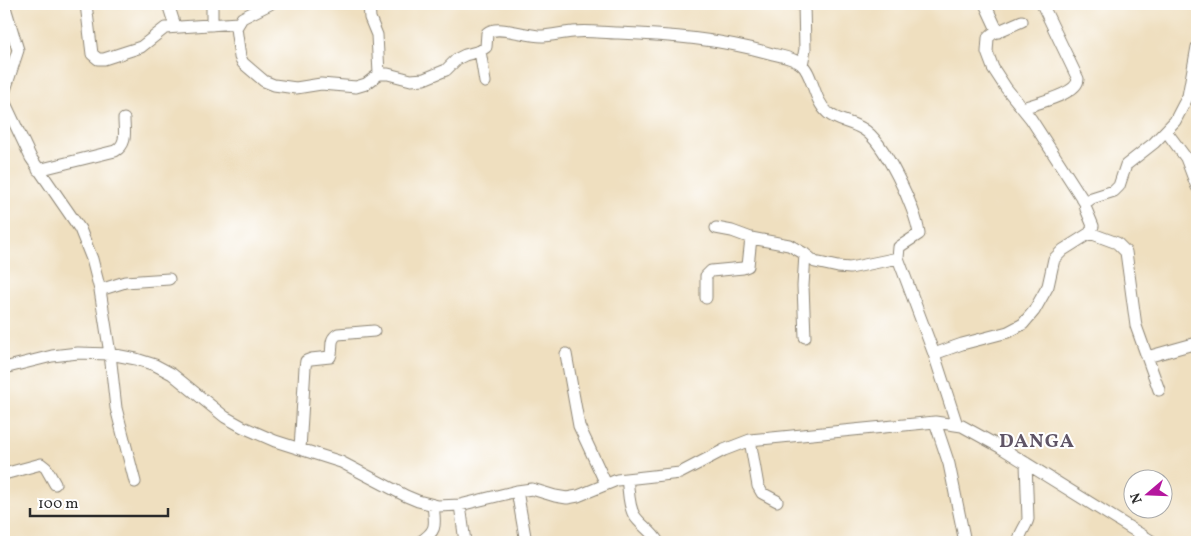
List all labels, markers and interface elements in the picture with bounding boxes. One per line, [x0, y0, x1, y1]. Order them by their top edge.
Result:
district label: DANGA [999, 428, 1075, 456]
north arrow [1124, 468, 1174, 518]
scale bar [30, 486, 168, 518]
text: N [1126, 490, 1148, 506]
text: 100 m [38, 494, 78, 515]

